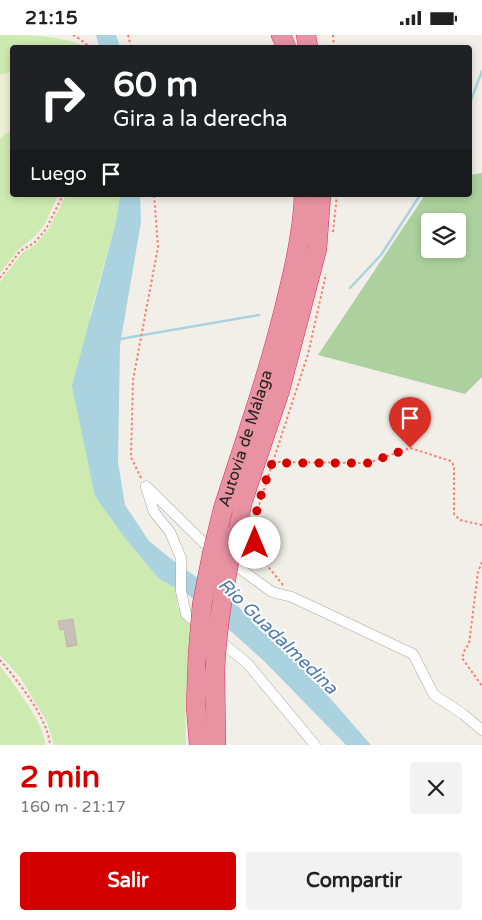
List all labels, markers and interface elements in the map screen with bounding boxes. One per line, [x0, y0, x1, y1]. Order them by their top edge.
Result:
text: 21:15 [25, 7, 78, 29]
text: 60 m [113, 64, 198, 106]
icon: right [30, 65, 95, 130]
text: Gira a la derecha [113, 106, 288, 132]
icon: arrive [97, 160, 125, 188]
text: Luego [30, 163, 87, 185]
map controls [421, 213, 466, 258]
button: layers [421, 213, 466, 258]
street label: Autovía de Málaga [214, 368, 277, 509]
pin [389, 397, 431, 448]
icon: arrive [396, 404, 424, 432]
position arrow [228, 516, 280, 568]
water label: Río Guadalmedina [214, 573, 343, 699]
text: 2 min [20, 759, 100, 796]
button: close [410, 762, 462, 814]
text: 160 m · 21:17 [20, 797, 126, 817]
button: Salir [20, 852, 236, 910]
button: Compartir [246, 852, 462, 910]

